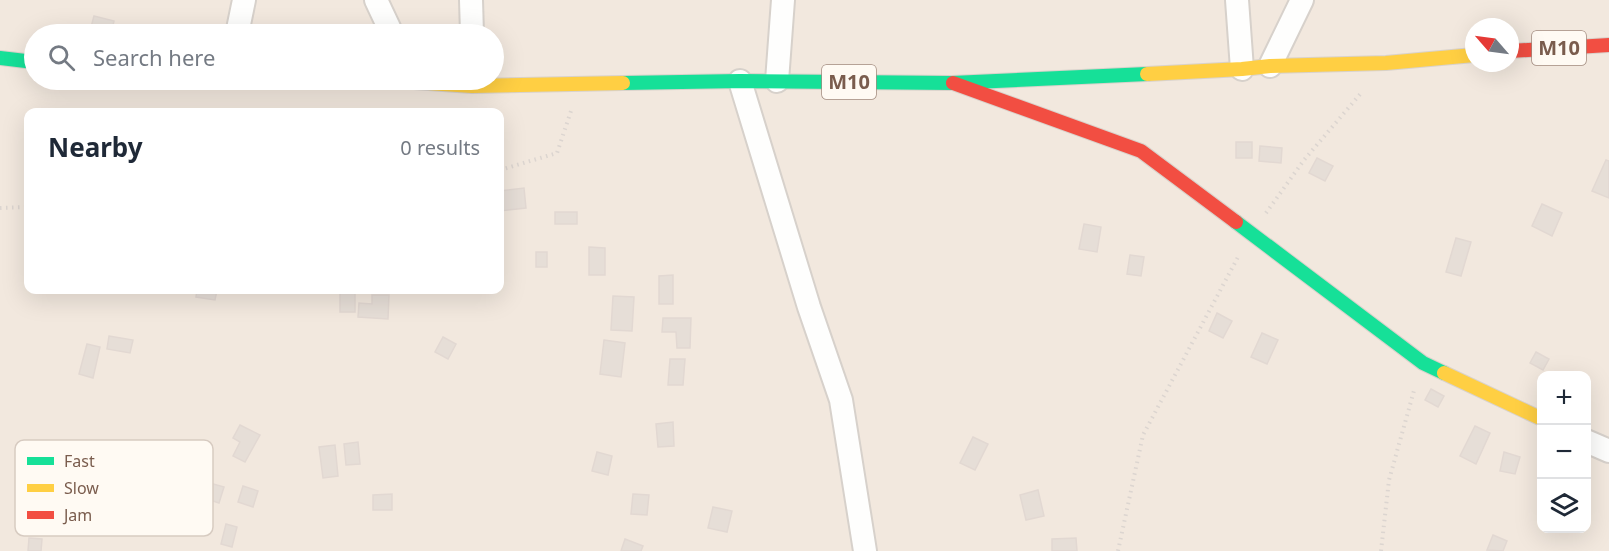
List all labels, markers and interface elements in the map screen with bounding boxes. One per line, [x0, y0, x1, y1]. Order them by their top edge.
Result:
north arrow [1465, 18, 1519, 72]
search box [24, 24, 504, 90]
road number: M10 [1532, 31, 1586, 65]
icon: search [45, 41, 78, 74]
text: Search here [93, 42, 215, 72]
road number: M10 [822, 65, 876, 99]
text: Nearby [48, 129, 143, 165]
text: 0 results [400, 134, 480, 161]
map controls [1537, 371, 1591, 533]
button: + [1537, 371, 1591, 425]
button: − [1537, 425, 1591, 479]
legend [15, 440, 213, 536]
text: Fast [64, 450, 95, 472]
text: Slow [64, 477, 99, 499]
button: layers [1537, 479, 1591, 533]
text: Jam [62, 504, 92, 526]

